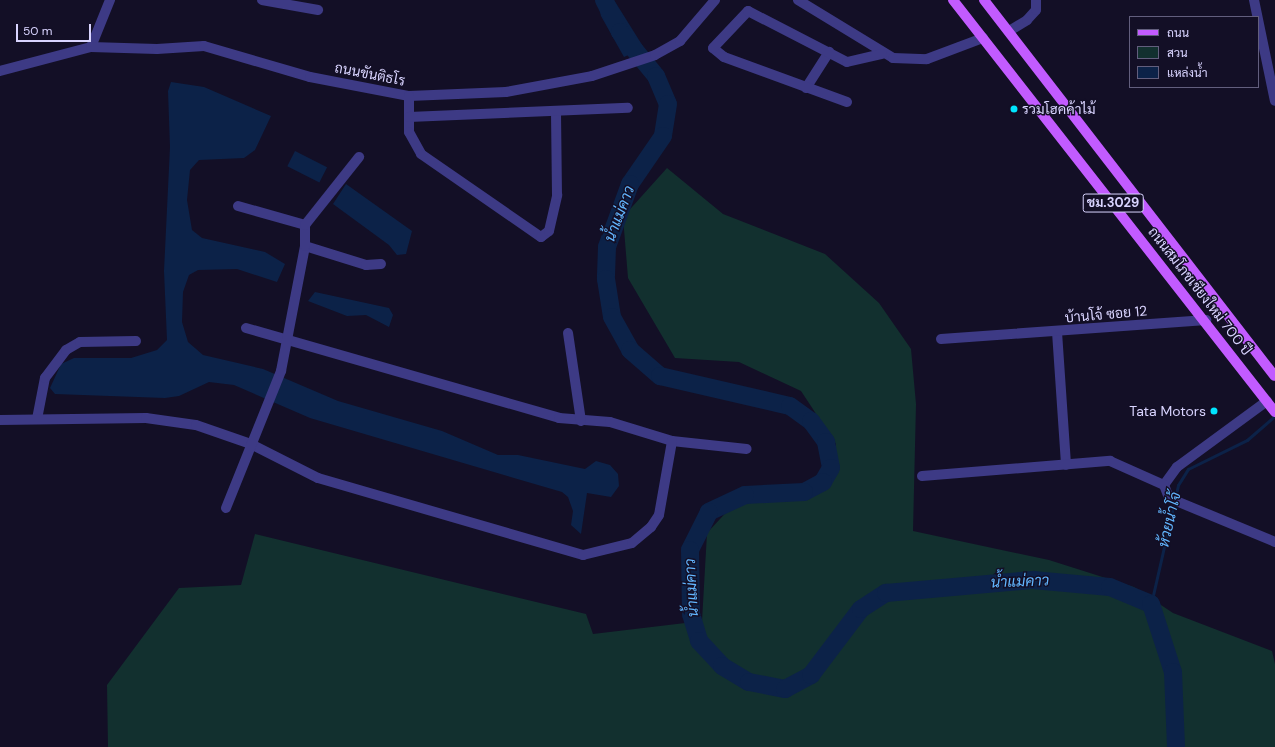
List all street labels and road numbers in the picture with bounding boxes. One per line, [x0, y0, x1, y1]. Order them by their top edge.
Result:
street label: ถนนขันติธโร [333, 59, 407, 89]
road number: ชม.3029 [1082, 192, 1144, 214]
street label: ถนนสมโภชเชียงใหม่ 700 ปี [1145, 224, 1255, 358]
street label: บ้านโจ้ ซอย 12 [1064, 302, 1148, 326]

